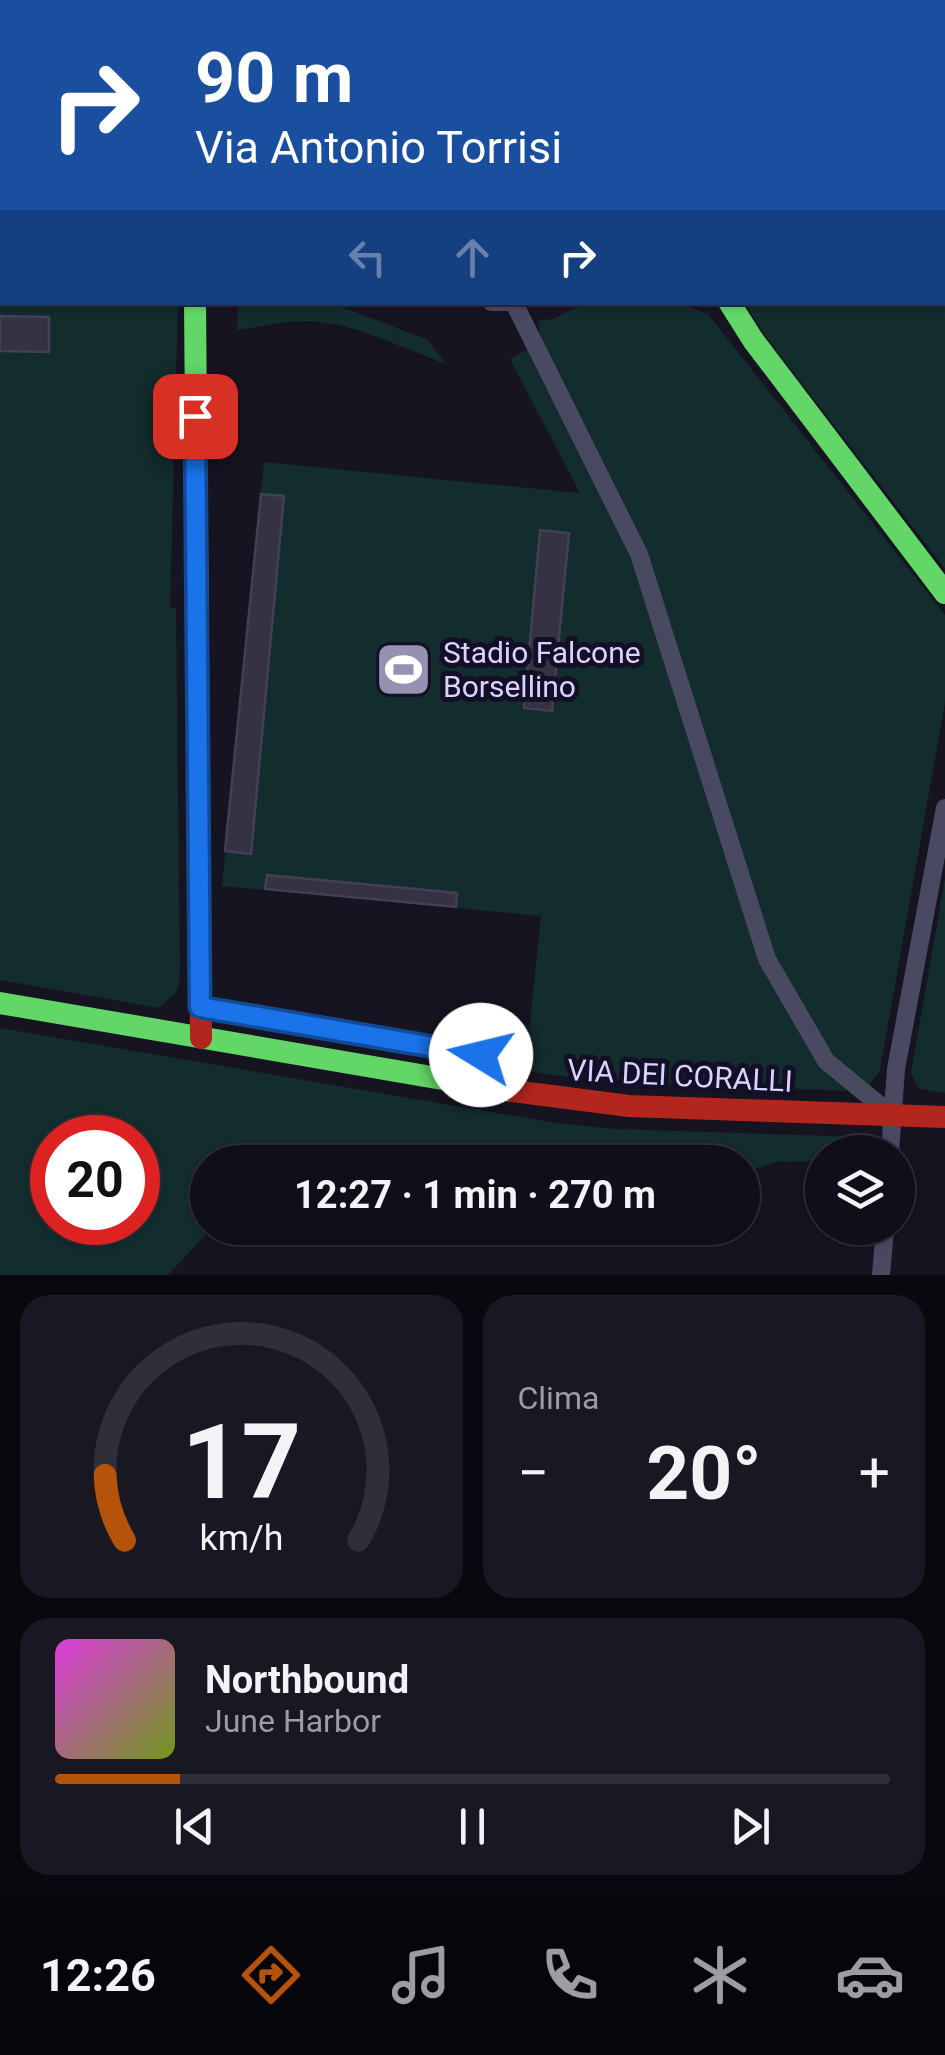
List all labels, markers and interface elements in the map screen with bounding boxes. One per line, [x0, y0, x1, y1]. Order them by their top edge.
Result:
text: 90 m [195, 37, 353, 119]
icon: right [30, 40, 160, 170]
text: Via Antonio Torrisi [195, 121, 562, 174]
icon: left [340, 230, 395, 285]
icon: ahead [445, 230, 500, 285]
icon: right [550, 230, 605, 285]
pin [153, 374, 238, 459]
icon: arrive [168, 389, 223, 444]
place label: Stadio Falcone Borsellino [443, 635, 641, 704]
sports icon: Stadio Falcone Borsellino [374, 640, 434, 700]
position arrow [429, 1003, 533, 1107]
street label: VIA DEI CORALLI [566, 1052, 794, 1099]
speed limit sign: 20 [30, 1115, 160, 1245]
map controls [805, 1135, 915, 1245]
button: layers [805, 1135, 915, 1245]
text: 12:27 · 1 min · 270 m [294, 1173, 656, 1217]
text: Clima [518, 1379, 599, 1417]
text: 17 [182, 1402, 301, 1523]
text: 20° [646, 1429, 762, 1517]
text: − [518, 1441, 549, 1505]
text: + [859, 1441, 890, 1505]
text: km/h [199, 1517, 283, 1559]
text: Northbound [205, 1658, 409, 1702]
text: June Harbor [205, 1702, 381, 1740]
icon: previous [167, 1799, 222, 1854]
icon: pause [445, 1799, 500, 1854]
icon: next [723, 1799, 778, 1854]
icon: directions [236, 1940, 306, 2010]
icon: music [386, 1940, 456, 2010]
icon: phone [535, 1940, 605, 2010]
icon: climate [685, 1940, 755, 2010]
icon: car [835, 1940, 905, 2010]
text: 12:26 [40, 1949, 156, 2002]

